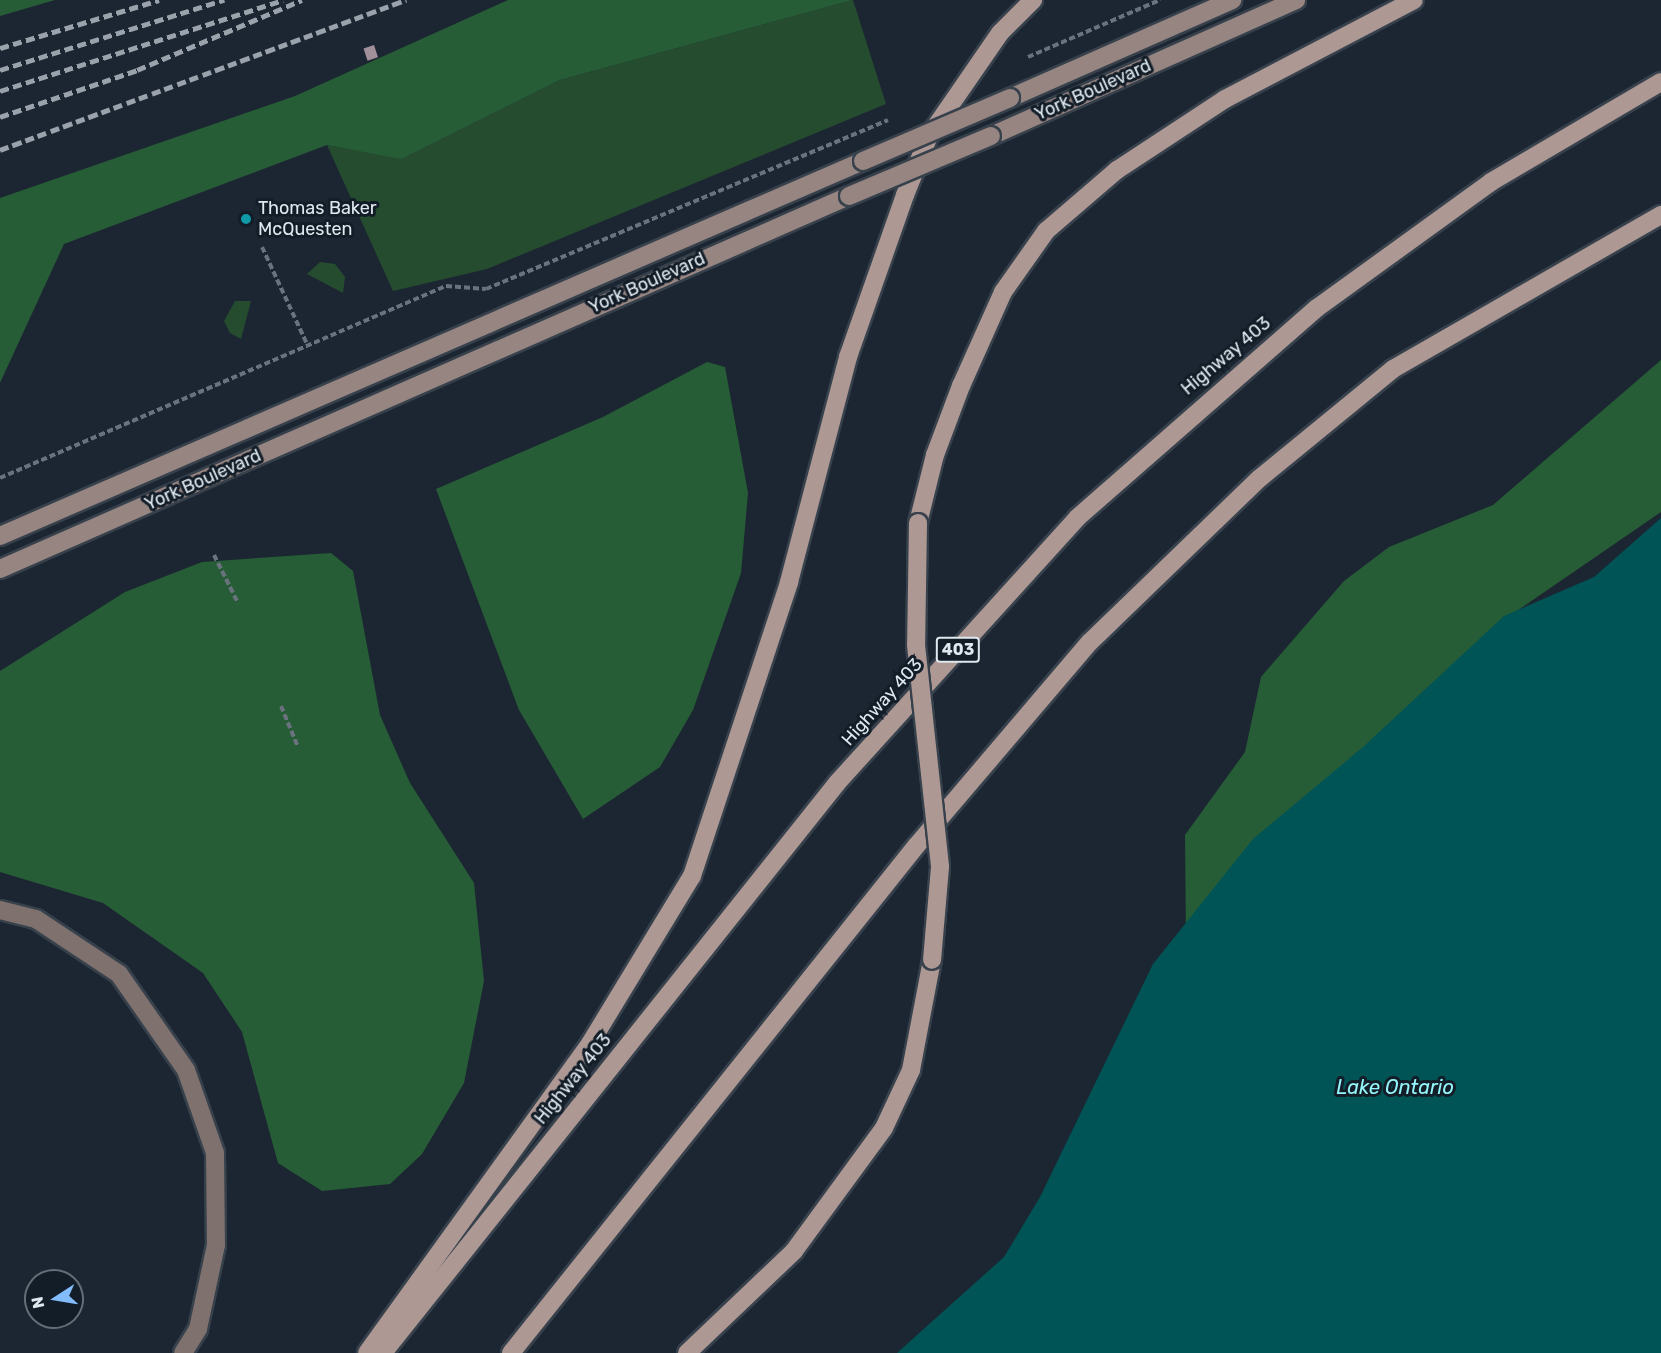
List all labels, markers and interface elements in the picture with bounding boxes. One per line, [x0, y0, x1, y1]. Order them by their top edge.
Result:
street label: York Boulevard [1031, 55, 1155, 125]
place label: Thomas Baker McQuesten [258, 198, 377, 240]
marker: Thomas Baker McQuesten [239, 212, 253, 226]
street label: York Boulevard [585, 248, 709, 318]
street label: Highway 403 [1177, 312, 1275, 400]
street label: York Boulevard [141, 445, 265, 515]
road number: 403 [936, 637, 980, 663]
street label: Highway 403 [837, 654, 927, 750]
street label: Highway 403 [530, 1029, 616, 1129]
water label: Lake Ontario [1336, 1075, 1454, 1099]
north arrow [24, 1269, 84, 1329]
text: N [27, 1295, 48, 1310]

